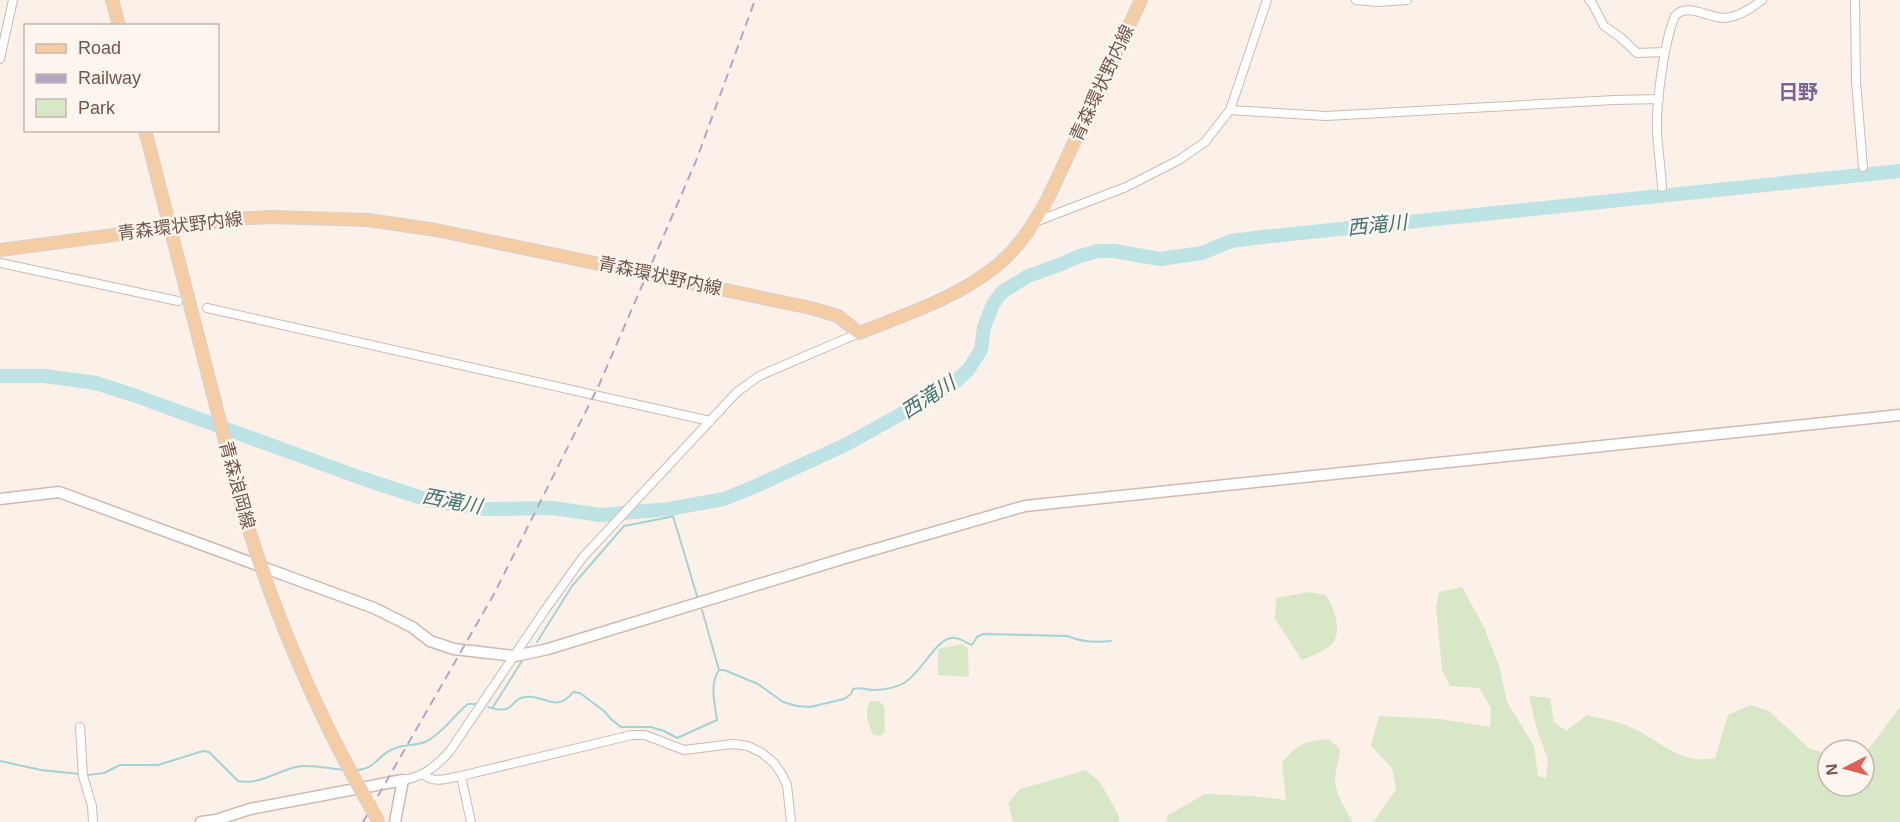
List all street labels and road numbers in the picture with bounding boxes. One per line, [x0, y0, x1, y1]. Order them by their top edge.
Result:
street label: 青森環状野内線 [1066, 22, 1138, 144]
street label: 青森環状野内線 [116, 208, 244, 244]
street label: 青森環状野内線 [596, 253, 724, 299]
street label: 青森浪岡線 [216, 439, 258, 531]

